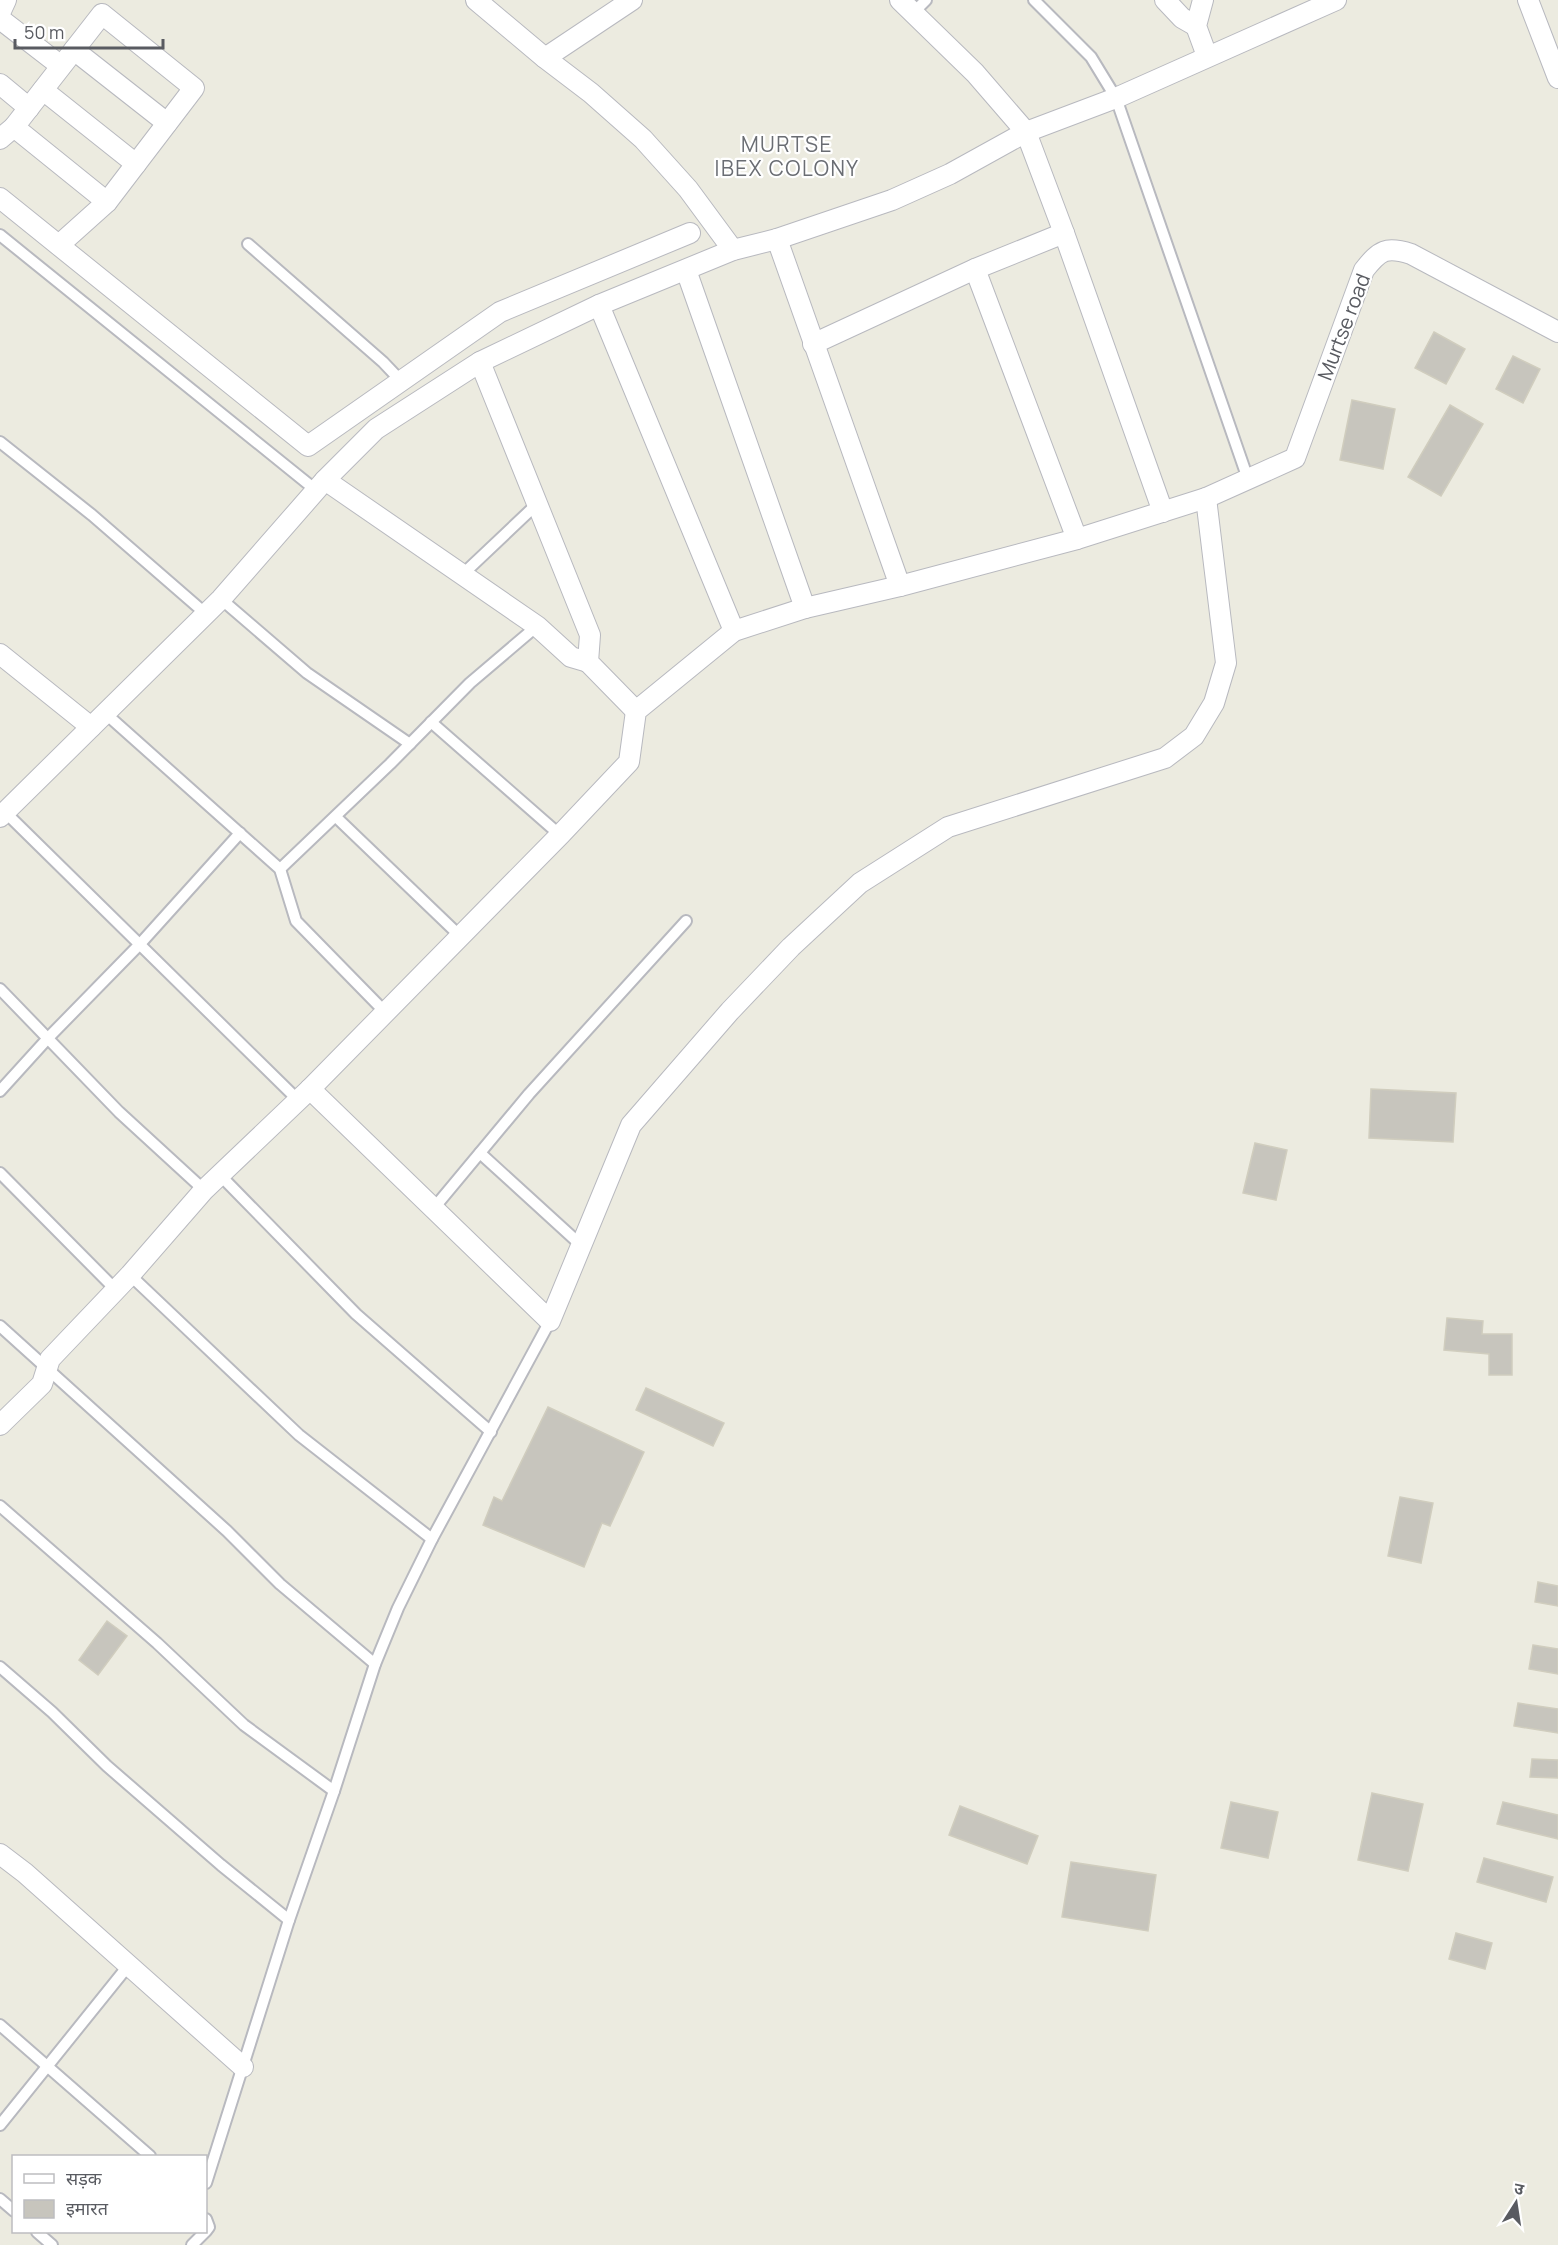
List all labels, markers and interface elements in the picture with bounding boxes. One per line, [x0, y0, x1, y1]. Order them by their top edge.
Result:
scale bar [15, 12, 164, 50]
text: 50 m [24, 20, 64, 44]
district label: MURTSE IBEX COLONY [715, 130, 859, 182]
street label: Murtse road [1311, 270, 1376, 384]
legend [12, 2155, 207, 2233]
text: सड़क [66, 2166, 103, 2190]
north arrow [1486, 2173, 1546, 2233]
text: उ [1512, 2177, 1527, 2200]
text: इमारत [66, 2196, 109, 2220]

